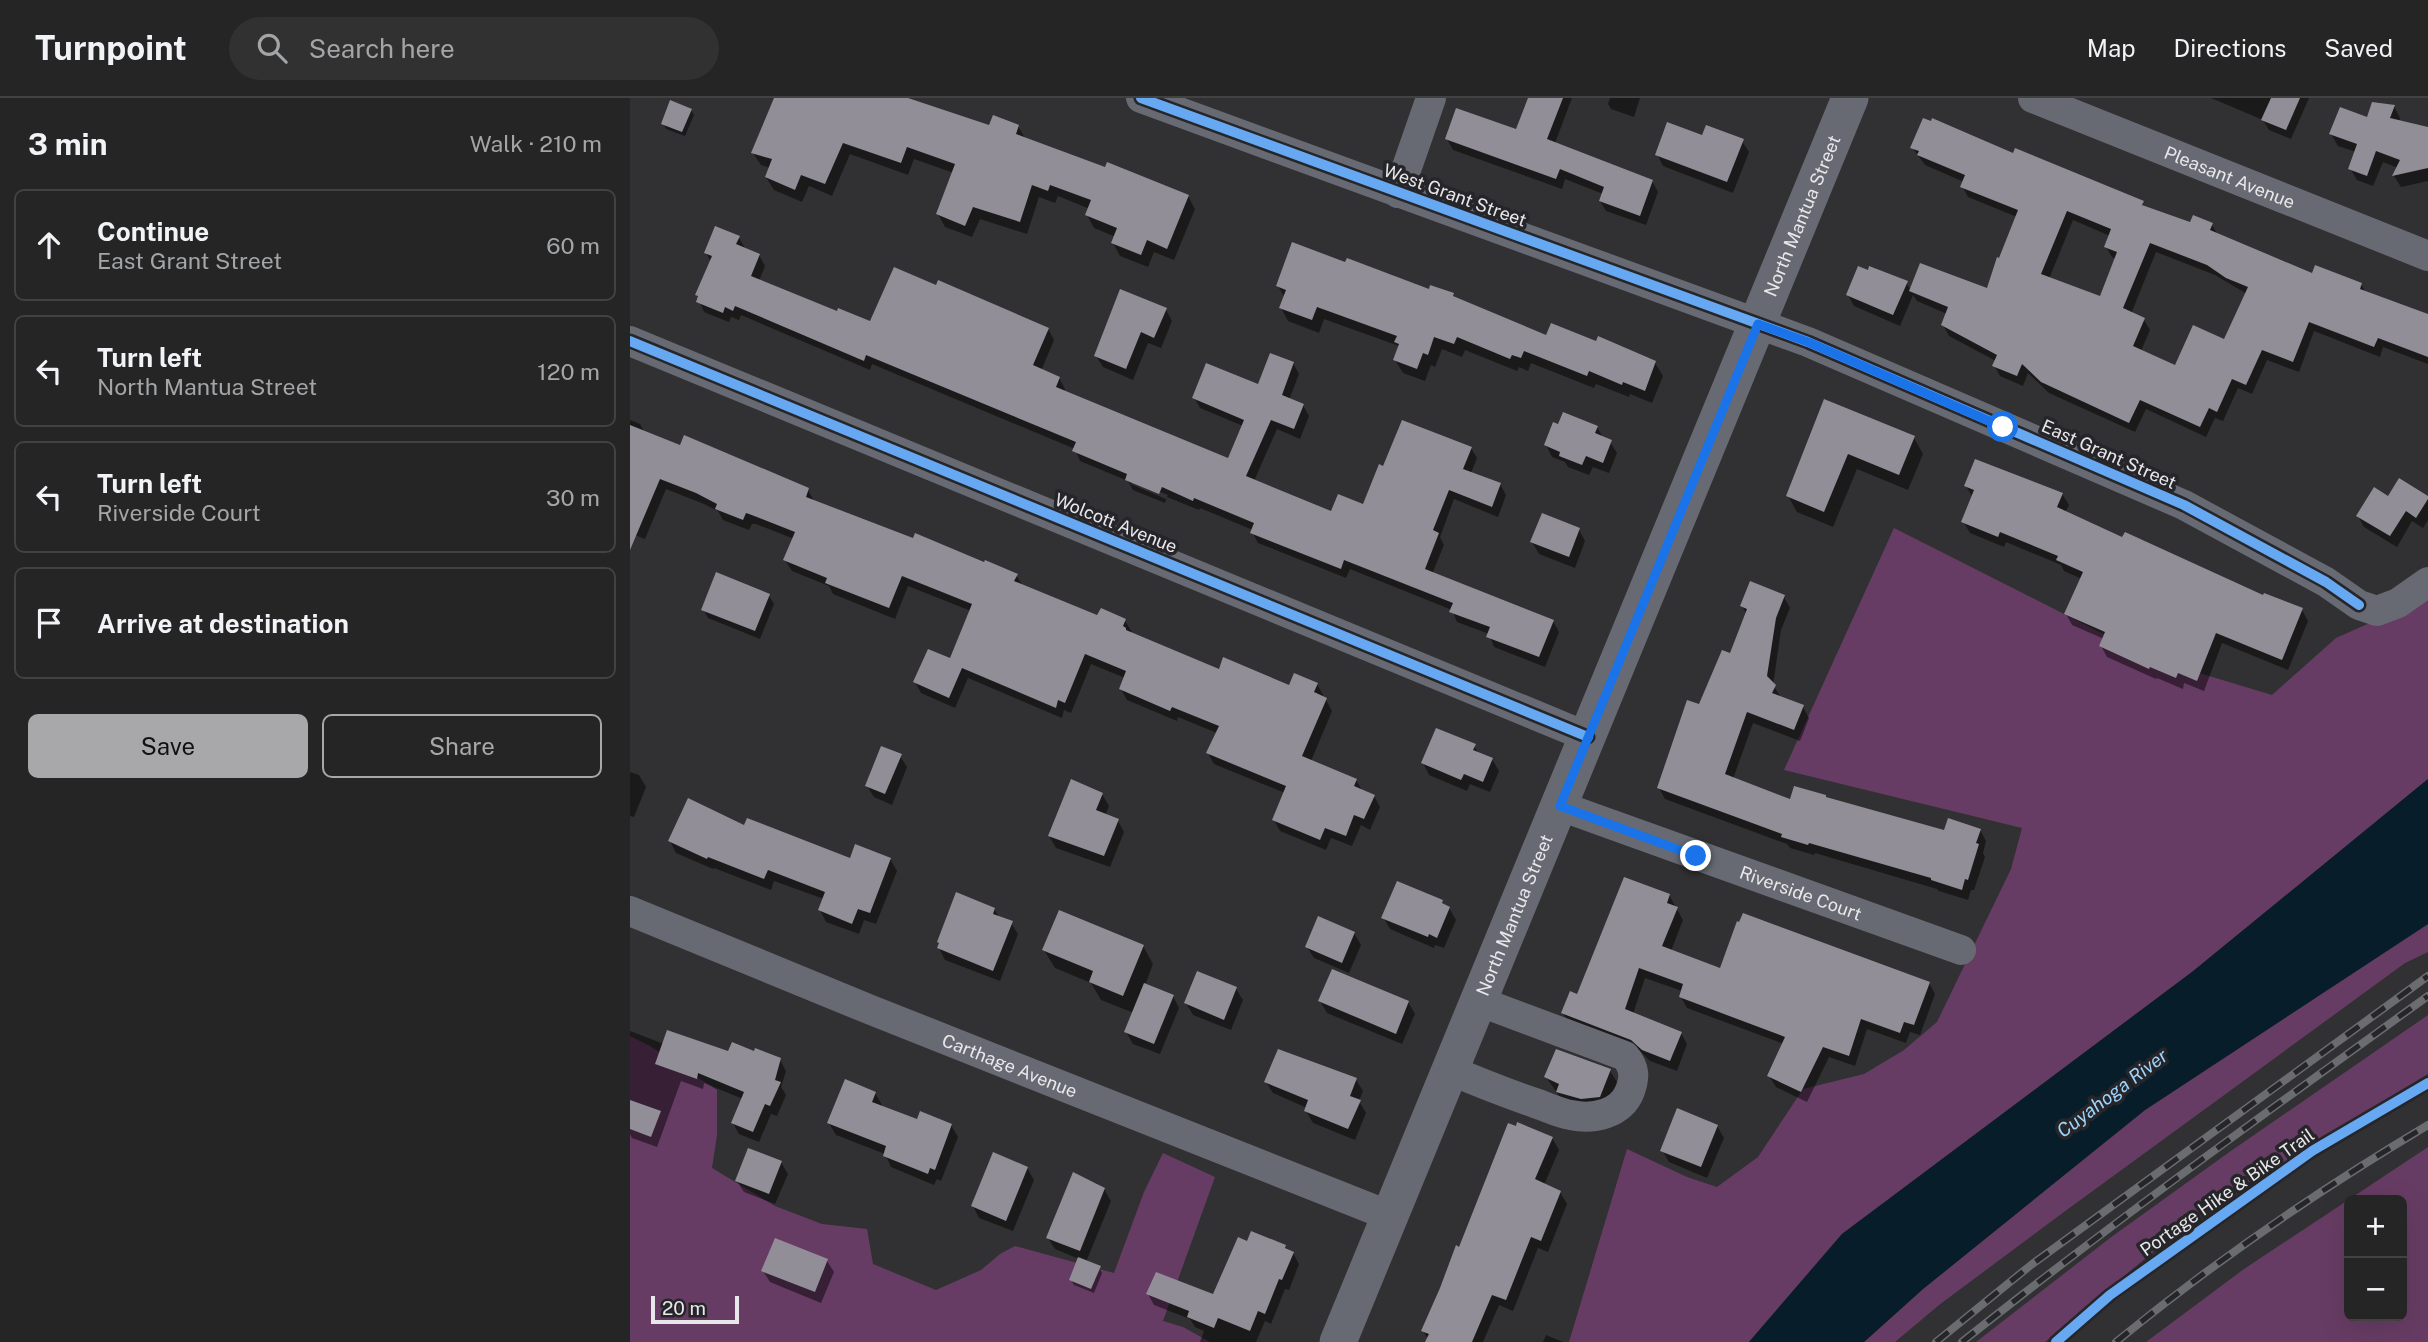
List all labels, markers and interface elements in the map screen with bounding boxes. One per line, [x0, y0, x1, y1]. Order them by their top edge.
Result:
search box [229, 17, 719, 80]
text: Turnpoint [35, 29, 187, 67]
icon: search [253, 29, 291, 67]
text: Search here [309, 33, 455, 64]
text: Map [2087, 34, 2136, 62]
text: Directions [2174, 34, 2286, 62]
text: Saved [2324, 34, 2393, 62]
text: 3 min [28, 126, 107, 162]
text: Walk · 210 m [470, 130, 602, 157]
street label: North Mantua Street [1759, 132, 1844, 299]
street label: Pleasant Avenue [2161, 141, 2298, 212]
street label: West Grant Street [1381, 159, 1529, 231]
text: Continue [97, 216, 209, 247]
icon: ahead [30, 226, 68, 264]
text: 60 m [546, 232, 600, 259]
text: East Grant Street [97, 247, 282, 274]
text: Turn left [97, 342, 202, 373]
icon: left [30, 352, 68, 390]
text: 120 m [537, 358, 600, 385]
text: North Mantua Street [97, 373, 317, 400]
route start [1987, 411, 2018, 442]
street label: East Grant Street [2038, 415, 2180, 493]
text: Turn left [97, 468, 202, 499]
icon: left [30, 478, 68, 516]
text: 30 m [546, 484, 600, 511]
street label: Wolcott Avenue [1052, 489, 1180, 557]
text: Riverside Court [97, 499, 261, 526]
icon: arrive [30, 604, 68, 642]
text: Arrive at destination [97, 608, 349, 639]
button: Save [28, 714, 308, 778]
button: Share [322, 714, 602, 778]
street label: North Mantua Street [1471, 831, 1556, 998]
route end [1680, 840, 1711, 871]
street label: Riverside Court [1737, 861, 1865, 924]
street label: Carthage Avenue [939, 1029, 1081, 1101]
water label: Cuyahoga River [2052, 1044, 2172, 1142]
street label: Portage Hike & Bike Trail [2136, 1124, 2318, 1260]
map controls [2344, 1195, 2407, 1321]
button: + [2344, 1195, 2407, 1258]
button: − [2344, 1258, 2407, 1321]
scale bar [651, 1293, 738, 1325]
text: 20 m [662, 1297, 706, 1319]

